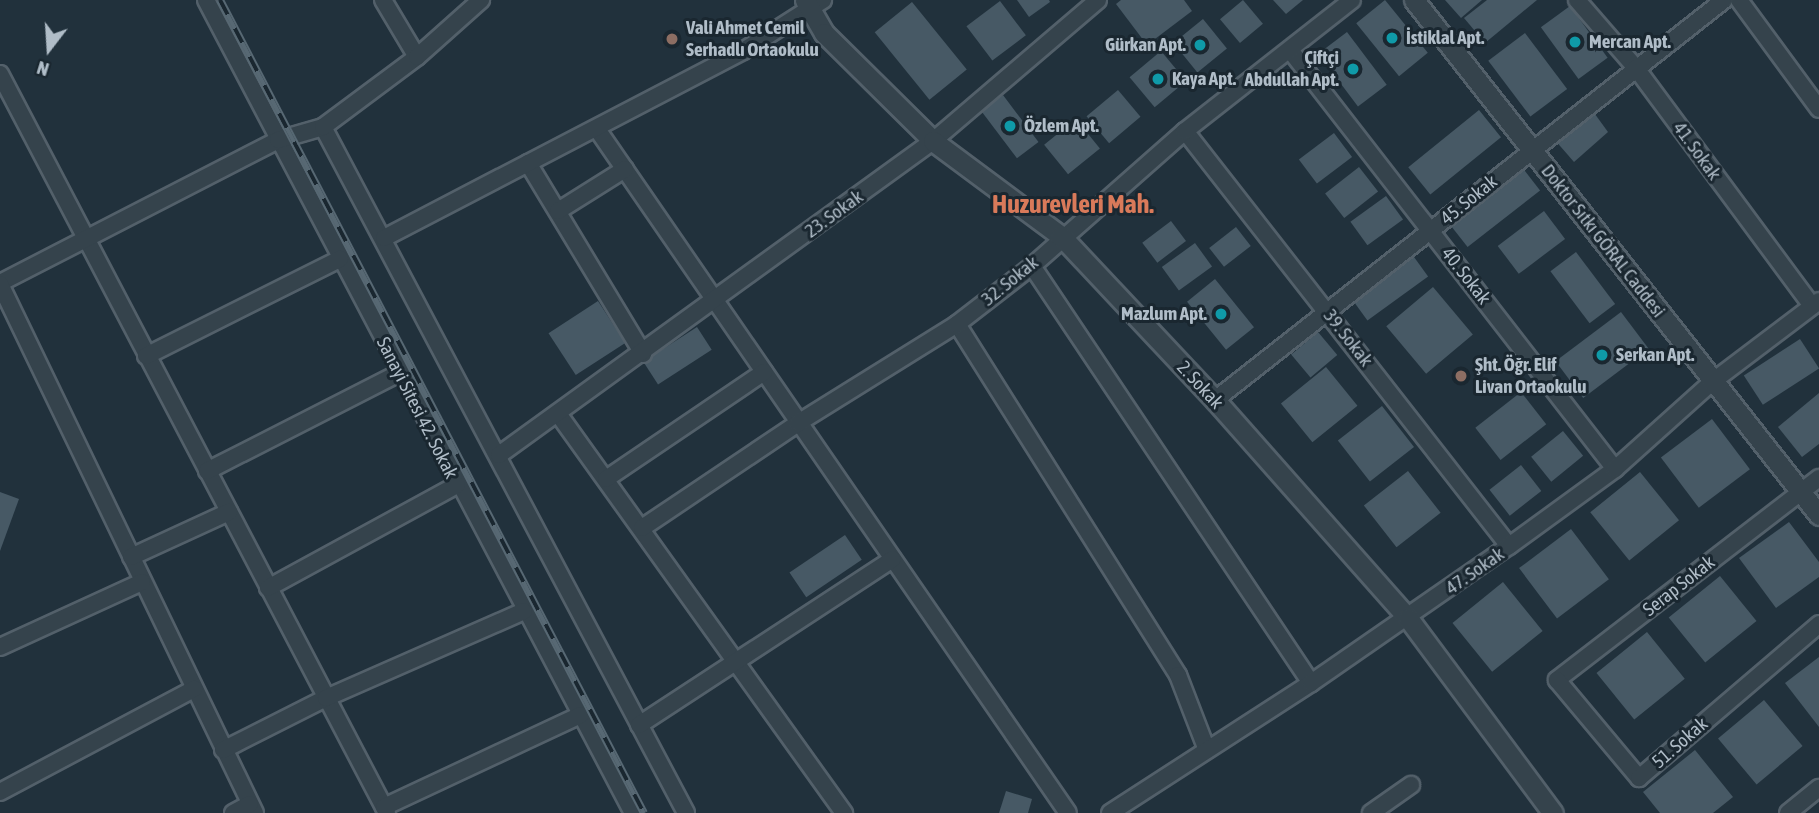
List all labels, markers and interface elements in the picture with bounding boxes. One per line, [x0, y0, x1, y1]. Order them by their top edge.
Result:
north arrow [14, 14, 84, 84]
place label: Vali Ahmet Cemil Serhadlı Ortaokulu [686, 17, 819, 61]
place label: İstiklal Apt. [1406, 27, 1484, 49]
marker: İstiklal Apt. [1384, 30, 1400, 46]
marker: Vali Ahmet Cemil Serhadlı Ortaokulu [664, 31, 680, 47]
place label: Mercan Apt. [1589, 31, 1671, 53]
place label: Gürkan Apt. [1105, 34, 1186, 56]
marker: Mercan Apt. [1567, 34, 1583, 50]
marker: Gürkan Apt. [1192, 37, 1208, 53]
place label: Çiftçi Abdullah Apt. [1245, 47, 1339, 91]
text: N [34, 57, 51, 81]
marker: Çiftçi Abdullah Apt. [1345, 61, 1361, 77]
place label: Kaya Apt. [1172, 68, 1236, 90]
marker: Kaya Apt. [1150, 71, 1166, 87]
place label: Özlem Apt. [1024, 115, 1099, 137]
street label: 41. Sokak [1668, 117, 1726, 185]
marker: Özlem Apt. [1002, 118, 1018, 134]
street label: Doktor Sıtkı GÖRAL Caddesi [1536, 160, 1670, 322]
street label: 45. Sokak [1436, 170, 1502, 230]
street label: 23. Sokak [800, 185, 868, 243]
district label: Huzurevleri Mah. [992, 189, 1154, 221]
street label: 40. Sokak [1437, 243, 1495, 309]
street label: 32. Sokak [977, 251, 1043, 311]
place label: Mazlum Apt. [1121, 303, 1207, 325]
street label: 39. Sokak [1319, 305, 1377, 371]
marker: Mazlum Apt. [1213, 306, 1229, 322]
street label: Sanayi Sitesi 42. Sokak [371, 333, 463, 483]
place label: Serkan Apt. [1616, 344, 1694, 366]
marker: Serkan Apt. [1594, 347, 1610, 363]
place label: Şht. Öğr. Elif Livan Ortaokulu [1475, 354, 1587, 398]
street label: 2. Sokak [1172, 356, 1228, 414]
marker: Şht. Öğr. Elif Livan Ortaokulu [1453, 368, 1469, 384]
street label: 47. Sokak [1441, 543, 1509, 599]
street label: Serap Sokak [1639, 551, 1719, 621]
street label: 51. Sokak [1647, 713, 1713, 773]

